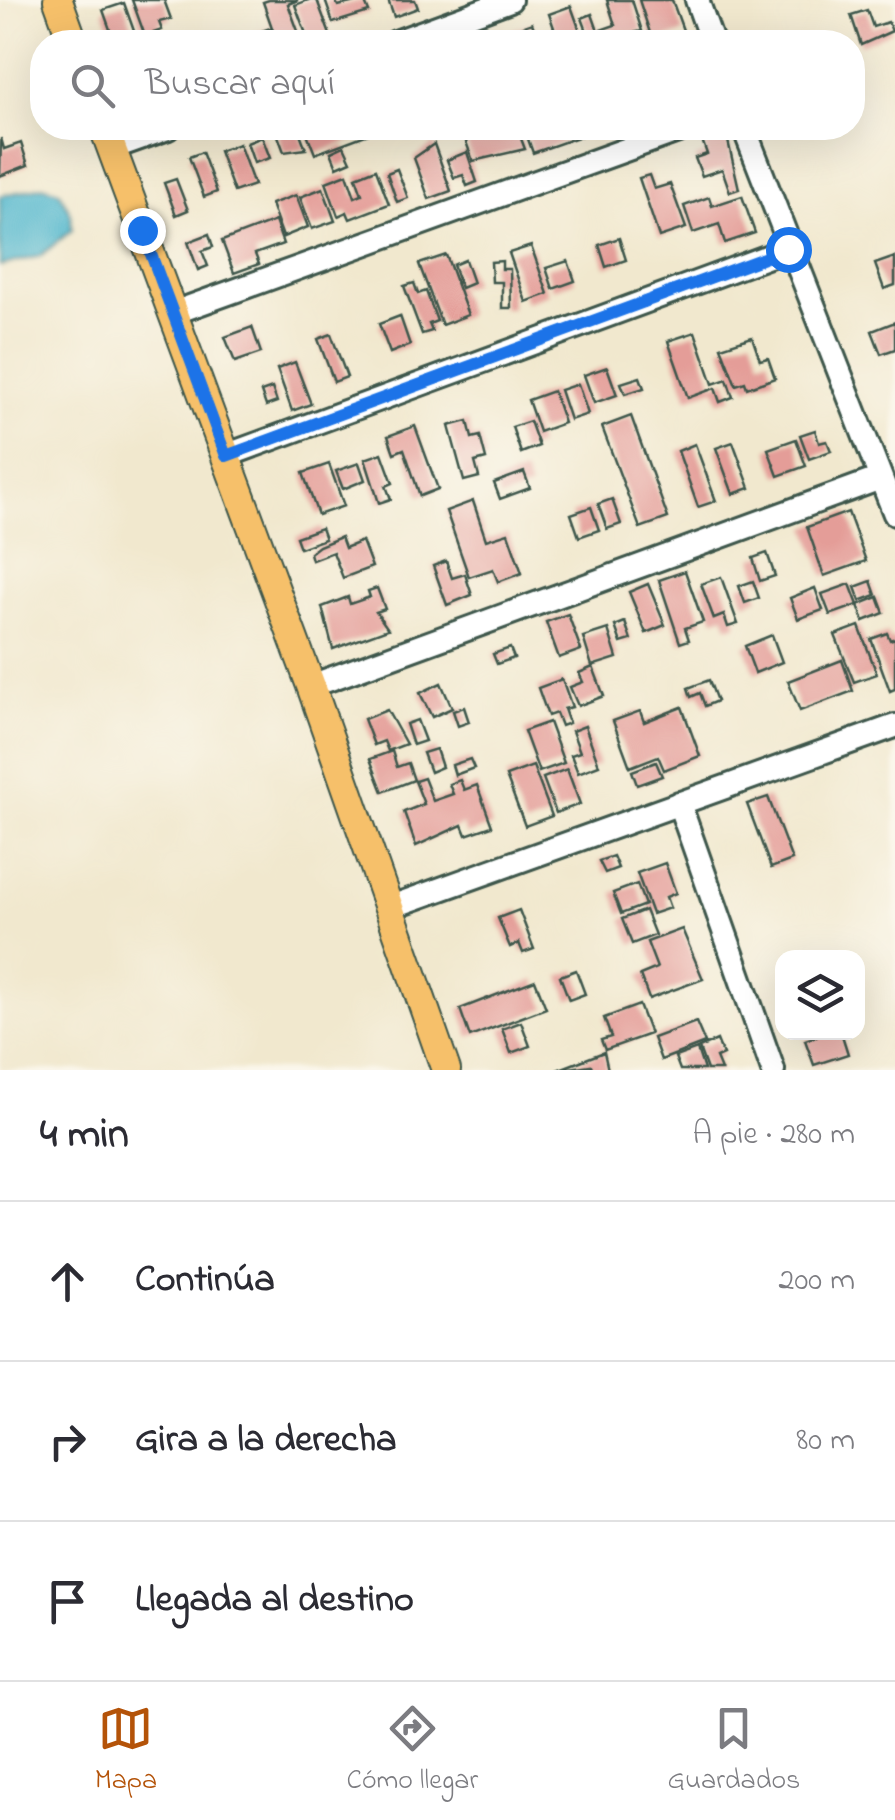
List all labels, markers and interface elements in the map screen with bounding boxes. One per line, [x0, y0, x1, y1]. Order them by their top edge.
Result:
search box [30, 30, 865, 140]
text: Buscar aquí [145, 57, 335, 113]
icon: search [65, 58, 120, 113]
route end [120, 208, 166, 254]
route start [766, 227, 812, 273]
map controls [775, 950, 865, 1040]
button: layers [775, 950, 865, 1040]
text: 4 min [40, 1105, 129, 1166]
text: A pie · 280 m [692, 1112, 855, 1159]
text: Continúa [135, 1253, 275, 1309]
icon: ahead [40, 1254, 95, 1309]
text: 200 m [779, 1258, 855, 1305]
text: Gira a la derecha [135, 1413, 397, 1469]
icon: right [40, 1414, 95, 1469]
text: 80 m [796, 1418, 855, 1465]
text: Llegada al destino [135, 1573, 414, 1629]
icon: arrive [40, 1574, 95, 1629]
tab: Mapa [95, 1701, 157, 1802]
tab: Cómo llegar [347, 1701, 478, 1802]
tab: Guardados [668, 1701, 800, 1802]

